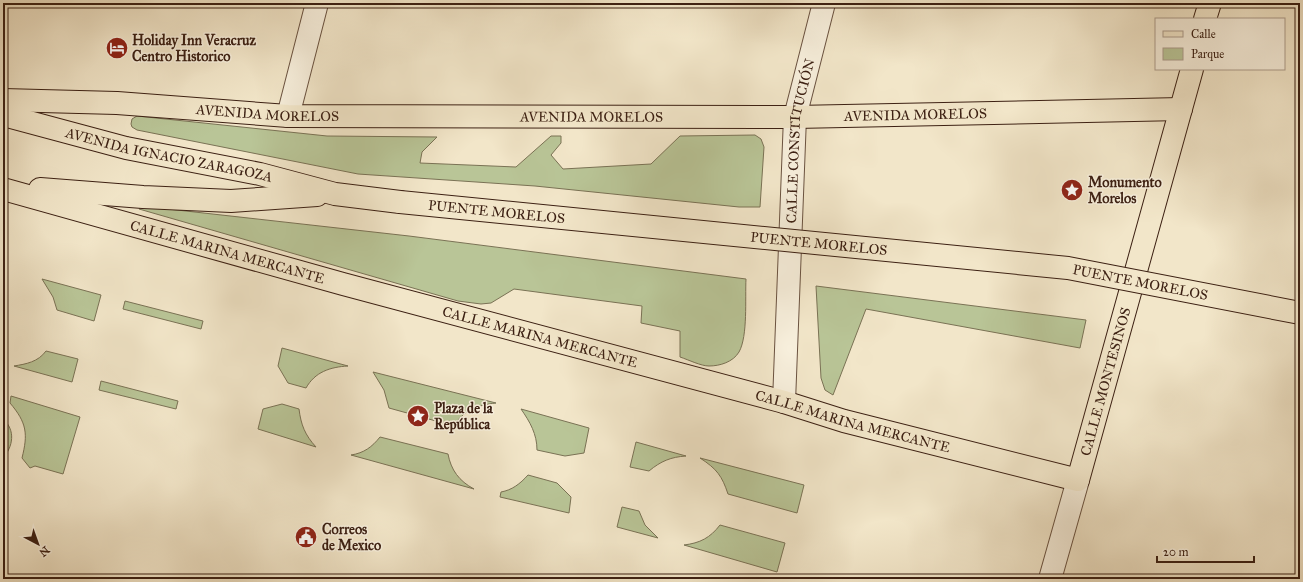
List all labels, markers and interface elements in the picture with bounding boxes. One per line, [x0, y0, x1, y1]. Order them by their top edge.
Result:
legend [1155, 18, 1285, 70]
text: Calle [1191, 27, 1216, 41]
place label: Holiday Inn Veracruz Centro Historico [132, 32, 257, 65]
hotel icon: Holiday Inn Veracruz Centro Historico [104, 35, 130, 61]
text: Parque [1191, 47, 1224, 62]
street label: CALLE CONSTITUCIÓN [782, 57, 818, 224]
street label: AVENIDA MORELOS [195, 100, 339, 125]
street label: AVENIDA MORELOS [843, 105, 987, 125]
street label: AVENIDA MORELOS [519, 108, 663, 125]
street label: AVENIDA IGNACIO ZARAGOZA [63, 123, 275, 186]
place label: Monumento Morelos [1088, 174, 1162, 207]
place icon: Monumento Morelos [1059, 177, 1085, 203]
street label: PUENTE MORELOS [427, 196, 566, 227]
street label: CALLE MARINA MERCANTE [128, 216, 327, 287]
street label: PUENTE MORELOS [750, 228, 888, 259]
street label: PUENTE MORELOS [1071, 261, 1209, 303]
street label: CALLE MARINA MERCANTE [441, 303, 639, 371]
street label: CALLE MONTESINOS [1077, 305, 1134, 458]
street label: CALLE MARINA MERCANTE [754, 386, 952, 456]
place label: Plaza de la República [434, 400, 494, 434]
place icon: Plaza de la República [405, 403, 431, 429]
place label: Correos de Mexico [322, 521, 381, 554]
north arrow [18, 524, 58, 564]
public building icon: Correos de Mexico [293, 524, 319, 550]
scale bar [1157, 538, 1254, 564]
text: N [36, 543, 52, 560]
text: 20 m [1163, 545, 1189, 559]

